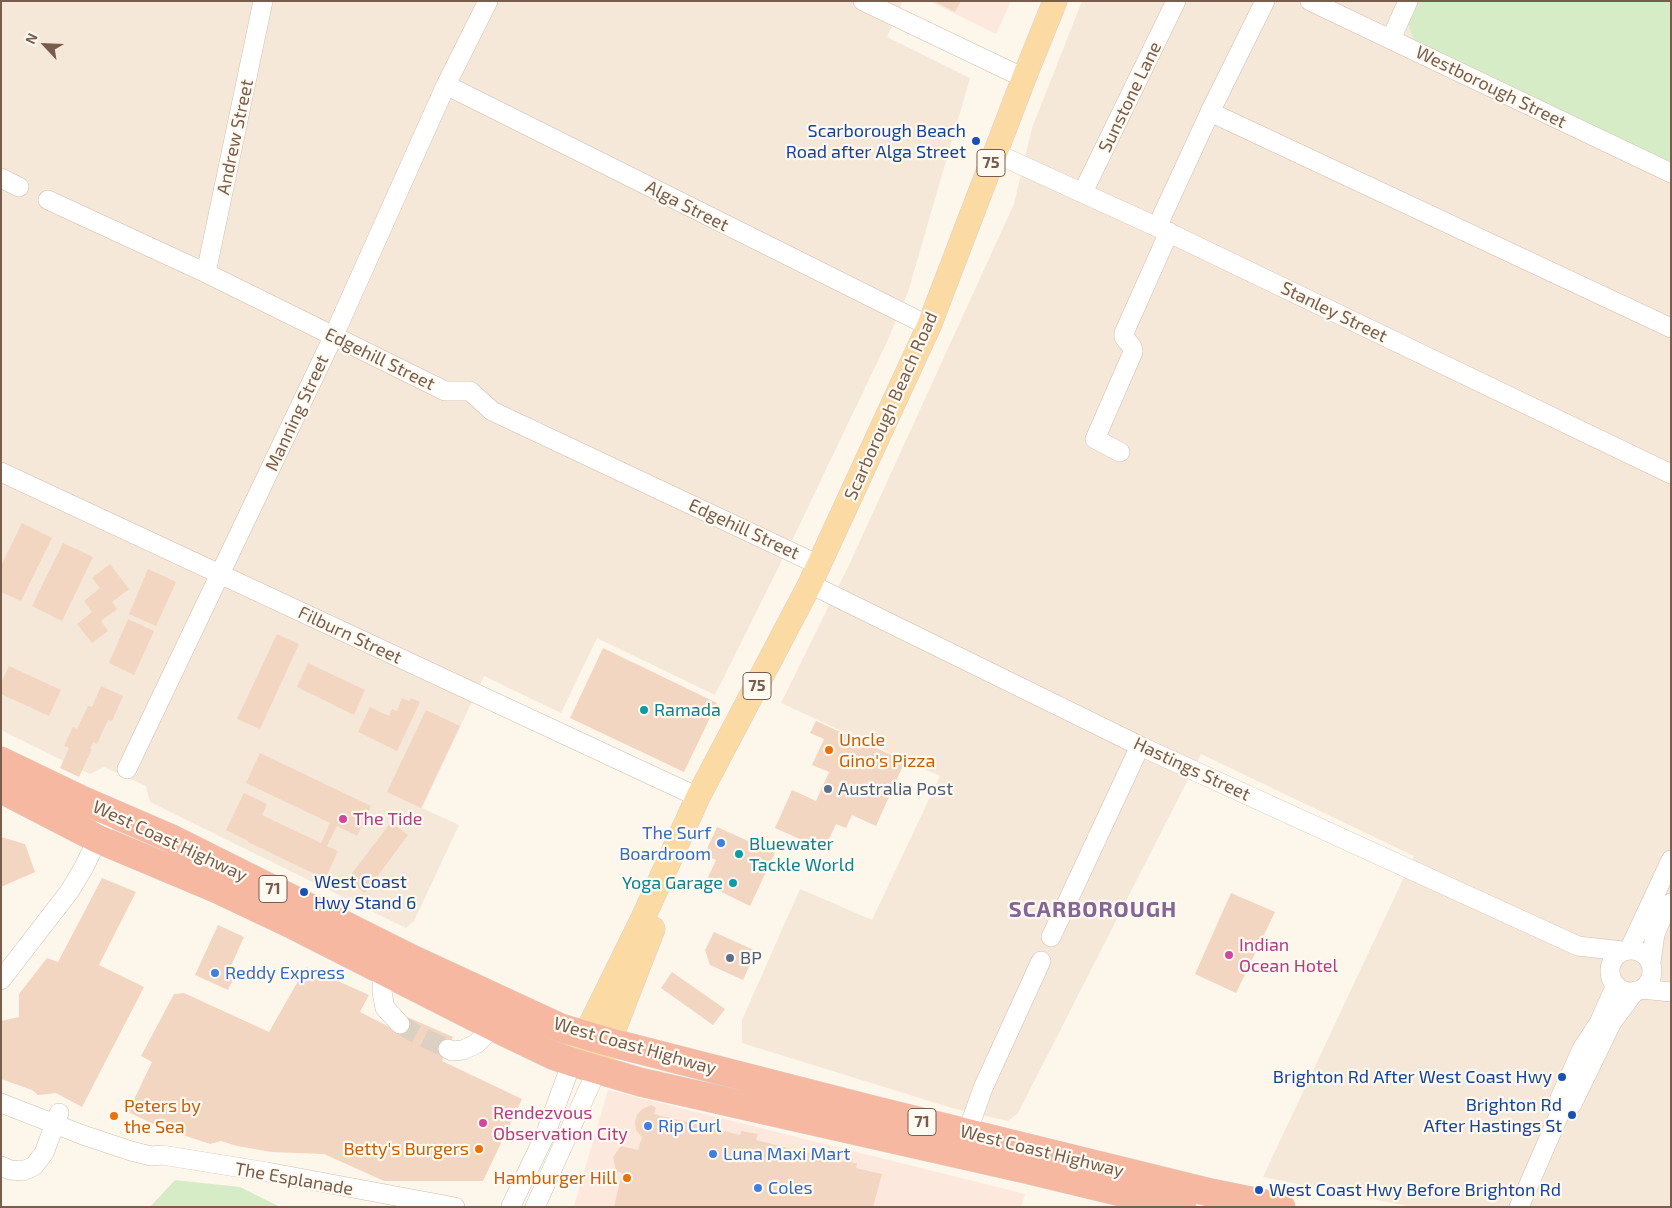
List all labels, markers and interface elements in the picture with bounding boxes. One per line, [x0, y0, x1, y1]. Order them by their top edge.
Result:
north arrow [20, 20, 70, 70]
text: N [21, 30, 41, 47]
street label: Sunstone Lane [1094, 38, 1166, 156]
street label: Westborough Street [1412, 41, 1570, 133]
street label: Andrew Street [212, 77, 258, 197]
place label: Scarborough Beach Road after Alga Street [786, 120, 966, 162]
marker: Scarborough Beach Road after Alga Street [970, 135, 982, 147]
road number: 75 [977, 150, 1005, 177]
street label: Alga Street [642, 176, 732, 236]
street label: Stanley Street [1277, 277, 1391, 347]
street label: Scarborough Beach Road [840, 308, 942, 504]
street label: Edgehill Street [321, 323, 439, 395]
street label: Manning Street [261, 352, 333, 474]
street label: Edgehill Street [685, 494, 803, 564]
street label: Filburn Street [295, 602, 405, 668]
road number: 75 [743, 672, 771, 699]
place label: Ramada [654, 699, 721, 721]
marker: Ramada [638, 704, 650, 716]
place label: Uncle Gino's Pizza [839, 729, 935, 772]
street label: Hastings Street [1130, 733, 1254, 805]
marker: Uncle Gino's Pizza [823, 744, 835, 756]
place label: Australia Post [838, 778, 953, 800]
marker: Australia Post [822, 783, 834, 795]
street label: West Coast Highway [89, 796, 251, 886]
place label: The Tide [353, 808, 422, 830]
marker: The Tide [337, 813, 349, 825]
place label: The Surf Boardroom [619, 822, 711, 864]
place label: Bluewater Tackle World [749, 833, 854, 876]
marker: The Surf Boardroom [715, 837, 727, 849]
marker: Bluewater Tackle World [733, 848, 745, 860]
place label: West Coast Hwy Stand 6 [314, 871, 416, 914]
place label: Yoga Garage [622, 872, 723, 894]
road number: 71 [259, 876, 287, 902]
marker: Yoga Garage [727, 877, 739, 889]
marker: West Coast Hwy Stand 6 [298, 886, 310, 898]
district label: SCARBOROUGH [1007, 897, 1179, 923]
place label: Indian Ocean Hotel [1239, 934, 1338, 976]
place label: BP [740, 947, 762, 969]
marker: Indian Ocean Hotel [1223, 949, 1235, 961]
marker: BP [724, 952, 736, 964]
place label: Reddy Express [225, 962, 345, 984]
marker: Reddy Express [209, 967, 221, 979]
street label: West Coast Highway [551, 1012, 719, 1080]
place label: Brighton Rd After West Coast Hwy [1273, 1066, 1552, 1088]
marker: Brighton Rd After West Coast Hwy [1556, 1071, 1568, 1083]
place label: Brighton Rd After Hastings St [1423, 1094, 1562, 1136]
place label: Peters by the Sea [124, 1095, 201, 1138]
place label: Rendezvous Observation City [493, 1102, 628, 1144]
road number: 71 [908, 1108, 936, 1136]
marker: Brighton Rd After Hastings St [1566, 1109, 1578, 1121]
marker: Peters by the Sea [108, 1110, 120, 1122]
place label: Rip Curl [658, 1115, 721, 1137]
marker: Rendezvous Observation City [477, 1117, 489, 1129]
marker: Rip Curl [642, 1120, 654, 1132]
street label: West Coast Highway [958, 1120, 1126, 1182]
place label: Betty's Burgers [343, 1138, 469, 1160]
marker: Betty's Burgers [473, 1143, 485, 1155]
place label: Luna Maxi Mart [723, 1143, 850, 1165]
marker: Luna Maxi Mart [707, 1148, 719, 1160]
street label: The Esplanade [233, 1158, 355, 1200]
place label: Hamburger Hill [494, 1167, 617, 1189]
marker: Hamburger Hill [621, 1172, 633, 1184]
place label: Coles [768, 1177, 813, 1199]
place label: West Coast Hwy Before Brighton Rd [1269, 1179, 1561, 1201]
marker: Coles [752, 1182, 764, 1194]
marker: West Coast Hwy Before Brighton Rd [1253, 1184, 1265, 1196]

